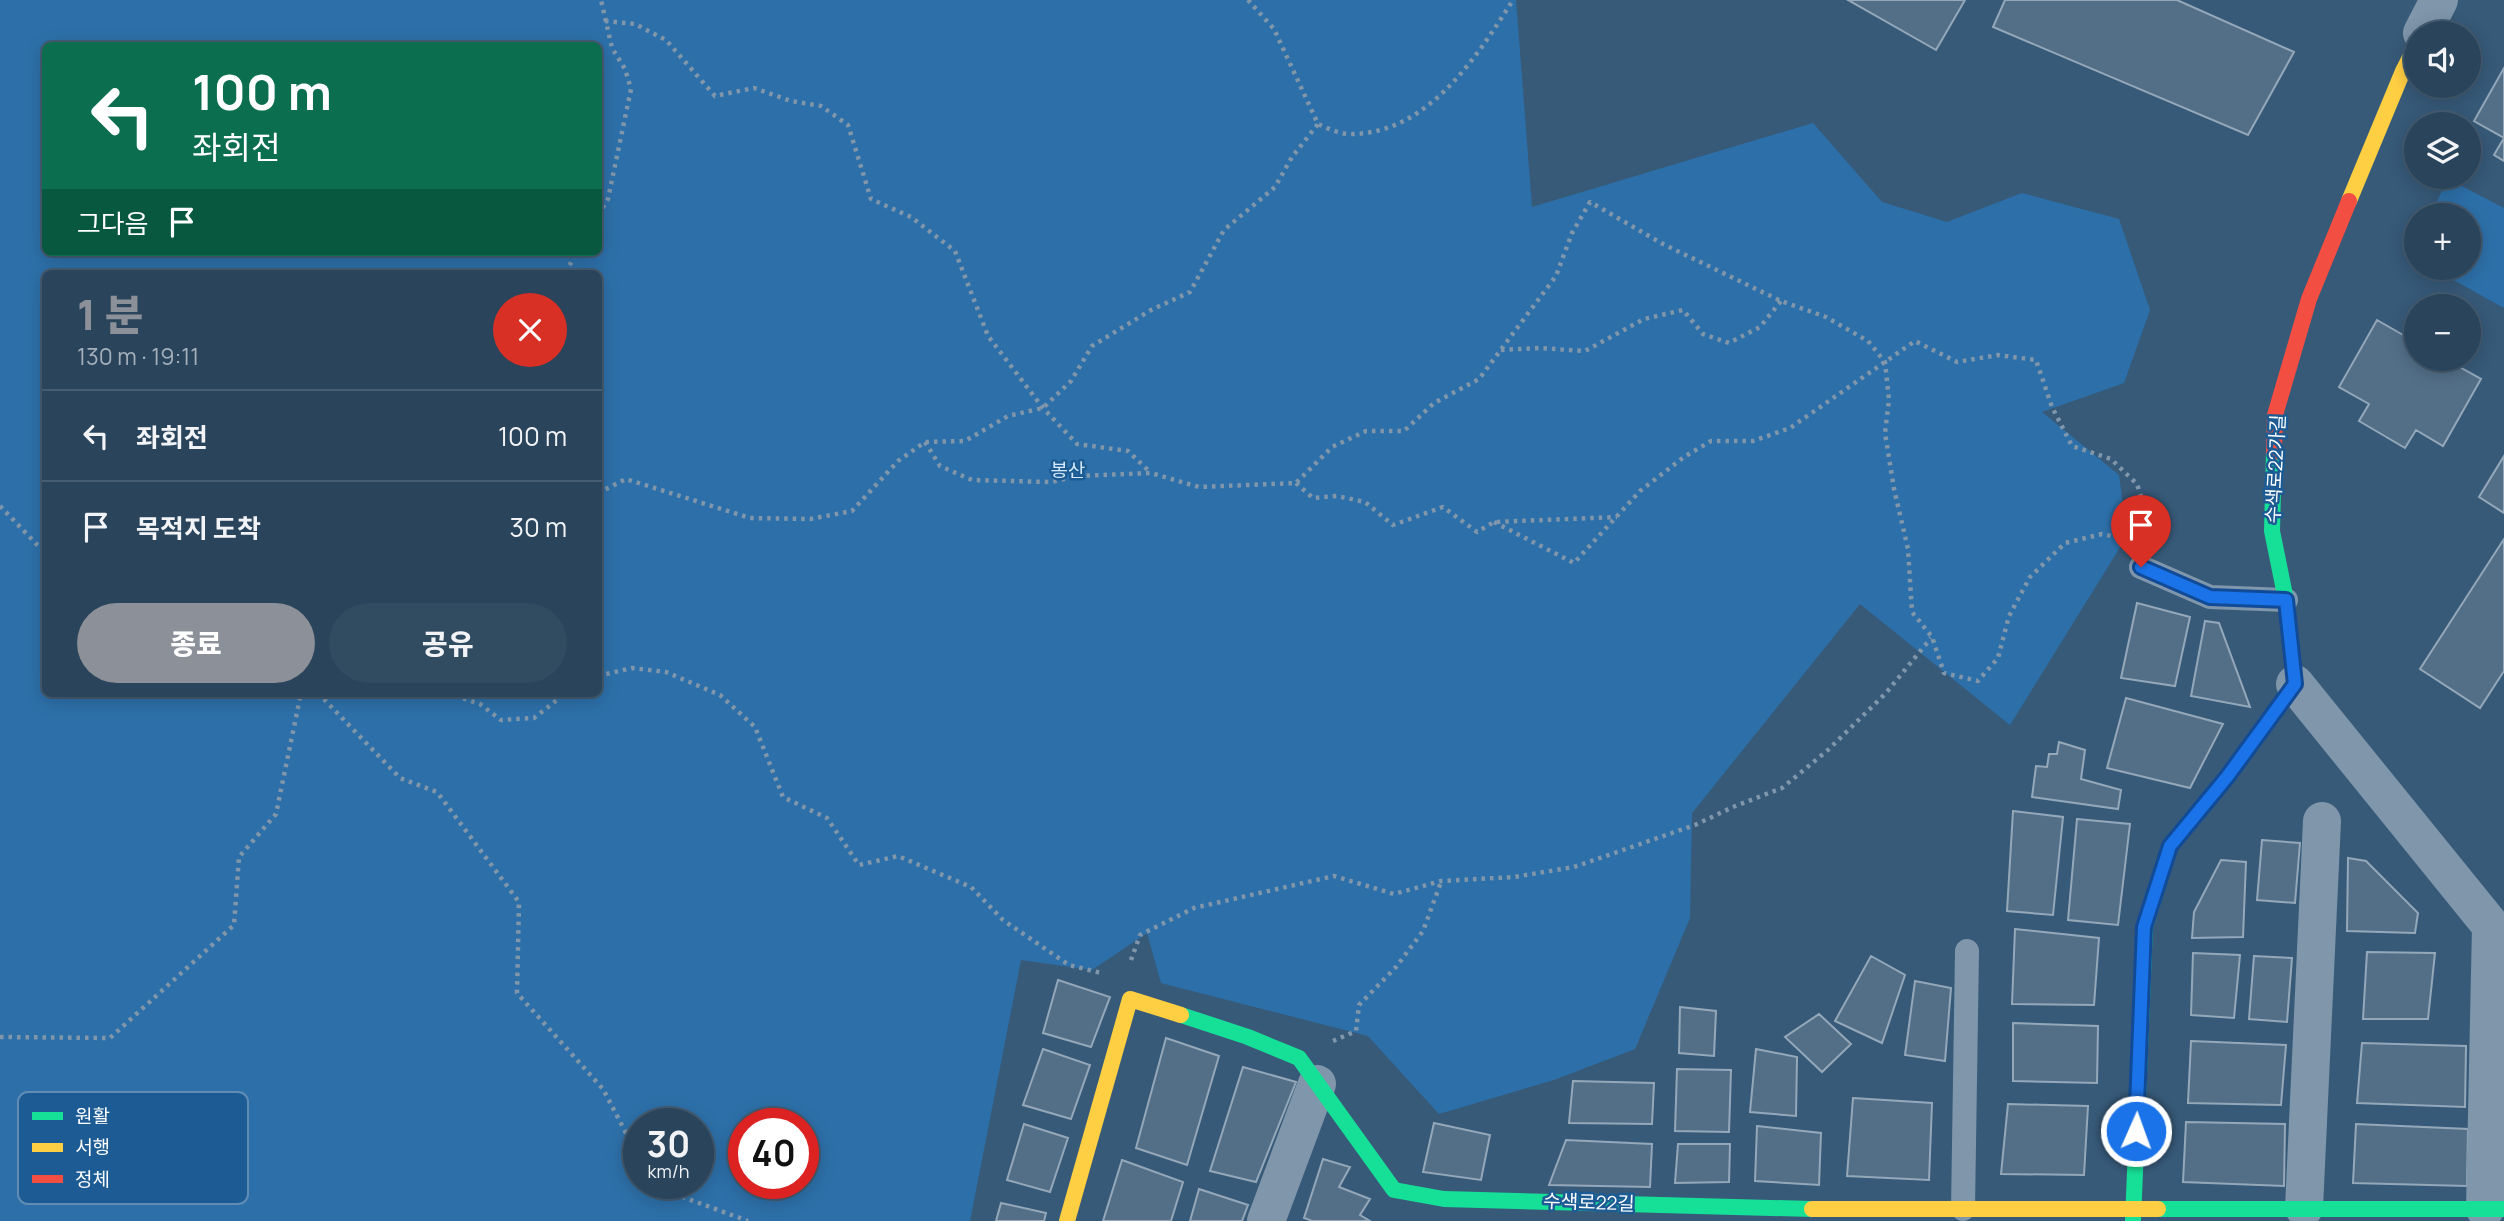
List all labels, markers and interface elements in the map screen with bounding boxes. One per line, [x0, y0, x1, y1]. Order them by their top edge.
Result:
map controls [2404, 21, 2481, 371]
button: sound [2404, 21, 2481, 98]
text: 100 m [192, 58, 332, 125]
icon: left [77, 70, 168, 161]
button: layers [2404, 112, 2481, 189]
text: 좌회전 [192, 125, 280, 169]
icon: arrive [163, 203, 201, 241]
button: + [2404, 203, 2481, 280]
text: 그다음 [77, 205, 149, 241]
text: 1 분 [77, 285, 143, 343]
button: close [493, 293, 567, 367]
button: − [2404, 294, 2481, 371]
text: 130 m · 19:11 [77, 340, 199, 372]
street label: 수색로22가길 [2259, 414, 2291, 524]
icon: left [77, 417, 115, 455]
text: 100 m [498, 418, 567, 454]
text: 좌회전 [136, 419, 208, 455]
park label: 봉산 [1051, 457, 1085, 483]
pin [2111, 495, 2171, 567]
icon: arrive [2122, 506, 2160, 544]
icon: arrive [77, 508, 115, 546]
text: 30 m [510, 509, 567, 545]
text: 목적지 도착 [136, 510, 261, 546]
button: 종료 [77, 603, 315, 683]
button: 공유 [329, 603, 567, 683]
legend [18, 1092, 248, 1204]
position arrow [2099, 1094, 2173, 1168]
text: 원활 [75, 1103, 110, 1129]
speed limit sign: 40 [728, 1108, 819, 1199]
text: 30 [647, 1120, 690, 1168]
text: 서행 [75, 1134, 110, 1160]
text: km/h [648, 1159, 689, 1183]
text: 정체 [75, 1166, 110, 1192]
street label: 수색로22길 [1543, 1187, 1635, 1217]

